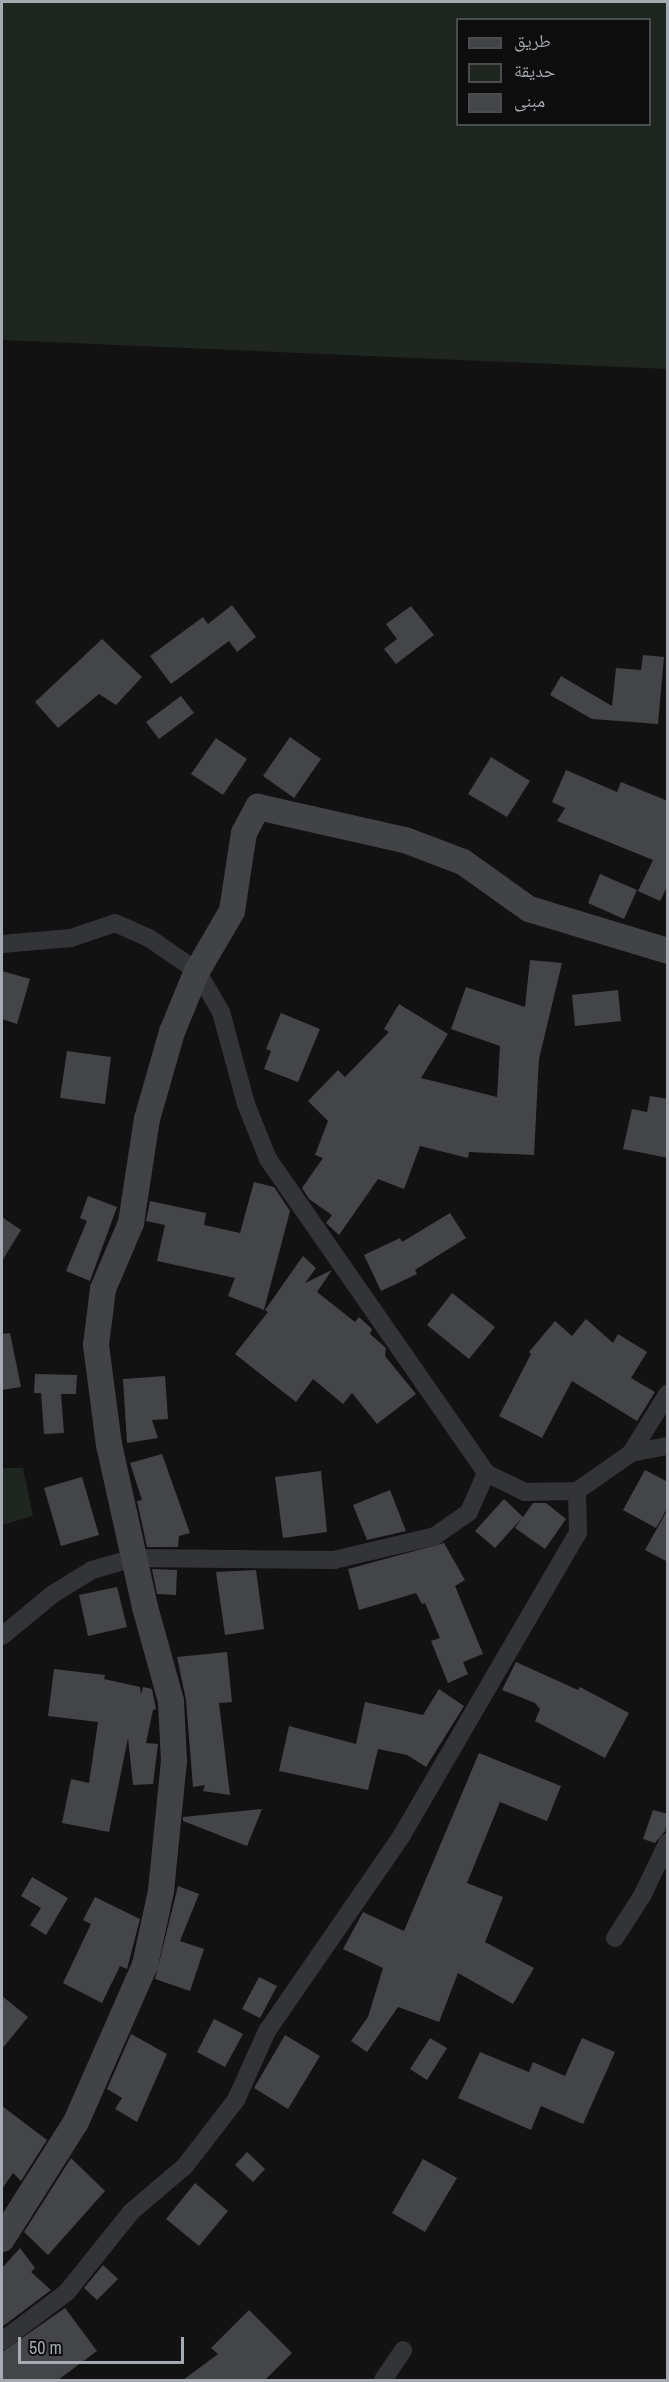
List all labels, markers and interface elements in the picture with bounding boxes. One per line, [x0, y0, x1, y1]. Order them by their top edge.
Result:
legend [456, 18, 651, 126]
text: طريق [514, 28, 551, 53]
text: حديقة [514, 58, 555, 83]
text: مبنى [514, 88, 545, 113]
scale bar [21, 2325, 188, 2363]
text: 50 m [29, 2335, 62, 2360]

